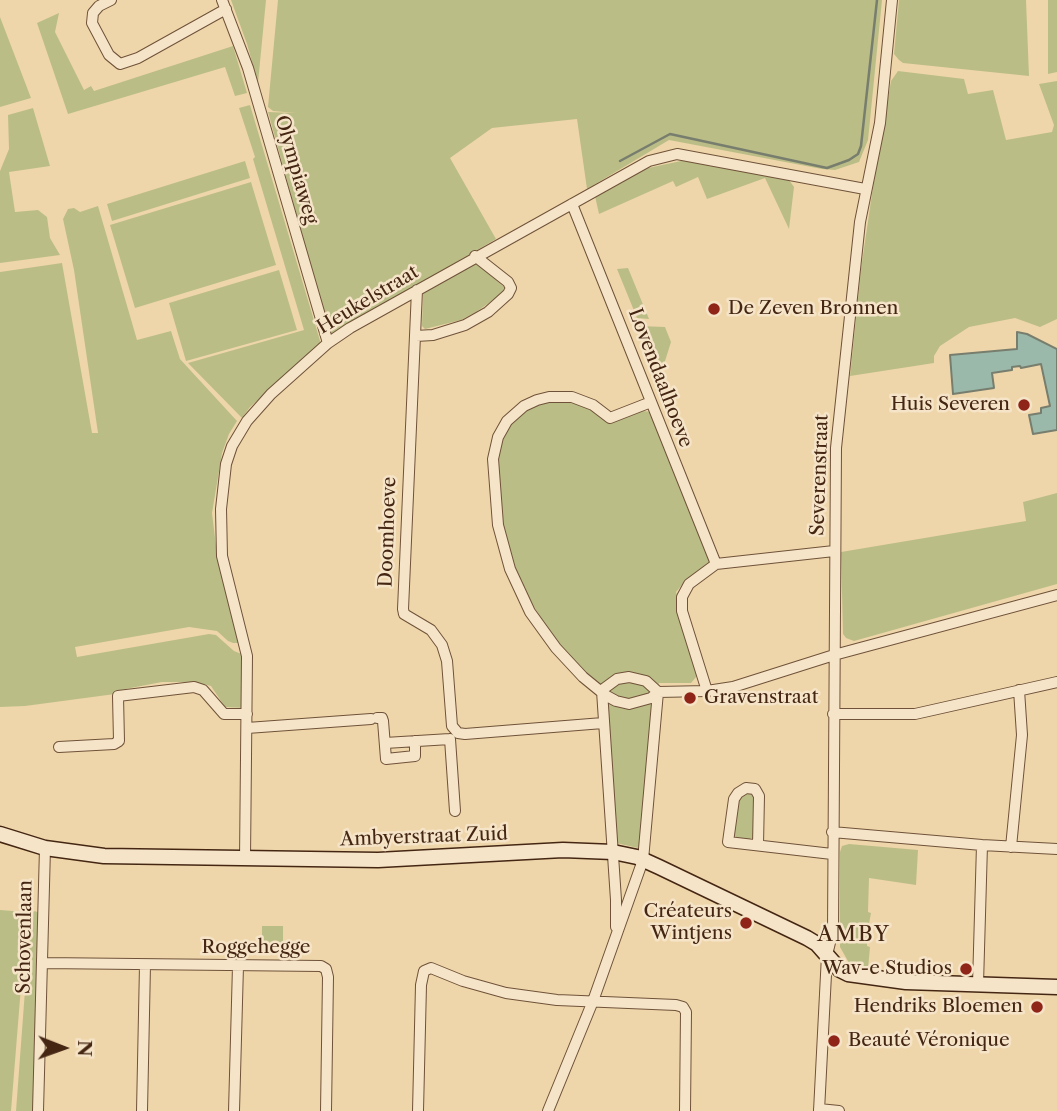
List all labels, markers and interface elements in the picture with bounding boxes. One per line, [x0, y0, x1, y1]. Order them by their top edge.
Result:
street label: Olympiaweg [270, 113, 322, 227]
street label: Heukelstraat [313, 261, 423, 339]
place label: De Zeven Bronnen [728, 298, 899, 320]
marker: De Zeven Bronnen [706, 301, 722, 317]
street label: Lovendaalhoeve [623, 305, 697, 451]
place label: Huis Severen [891, 394, 1010, 416]
marker: Huis Severen [1016, 397, 1032, 413]
street label: Severenstraat [806, 414, 834, 536]
street label: Doomhoeve [375, 476, 401, 588]
place label: Gravenstraat [704, 687, 819, 709]
marker: Gravenstraat [682, 690, 698, 706]
street label: Ambyerstraat Zuid [340, 823, 508, 851]
street label: Schovenlaan [13, 880, 37, 994]
place label: Créateurs Wintjens [644, 901, 732, 945]
marker: Créateurs Wintjens [738, 915, 754, 931]
district label: AMBY [818, 922, 890, 948]
street label: Roggehegge [202, 937, 310, 959]
place label: Wav-e Studios [822, 958, 952, 980]
marker: Wav-e Studios [958, 961, 974, 977]
place label: Hendriks Bloemen [854, 996, 1023, 1018]
marker: Hendriks Bloemen [1029, 999, 1045, 1015]
north arrow [28, 1013, 98, 1083]
place label: Beauté Véronique [848, 1030, 1010, 1052]
marker: Beauté Véronique [826, 1033, 842, 1049]
text: N [73, 1040, 96, 1057]

